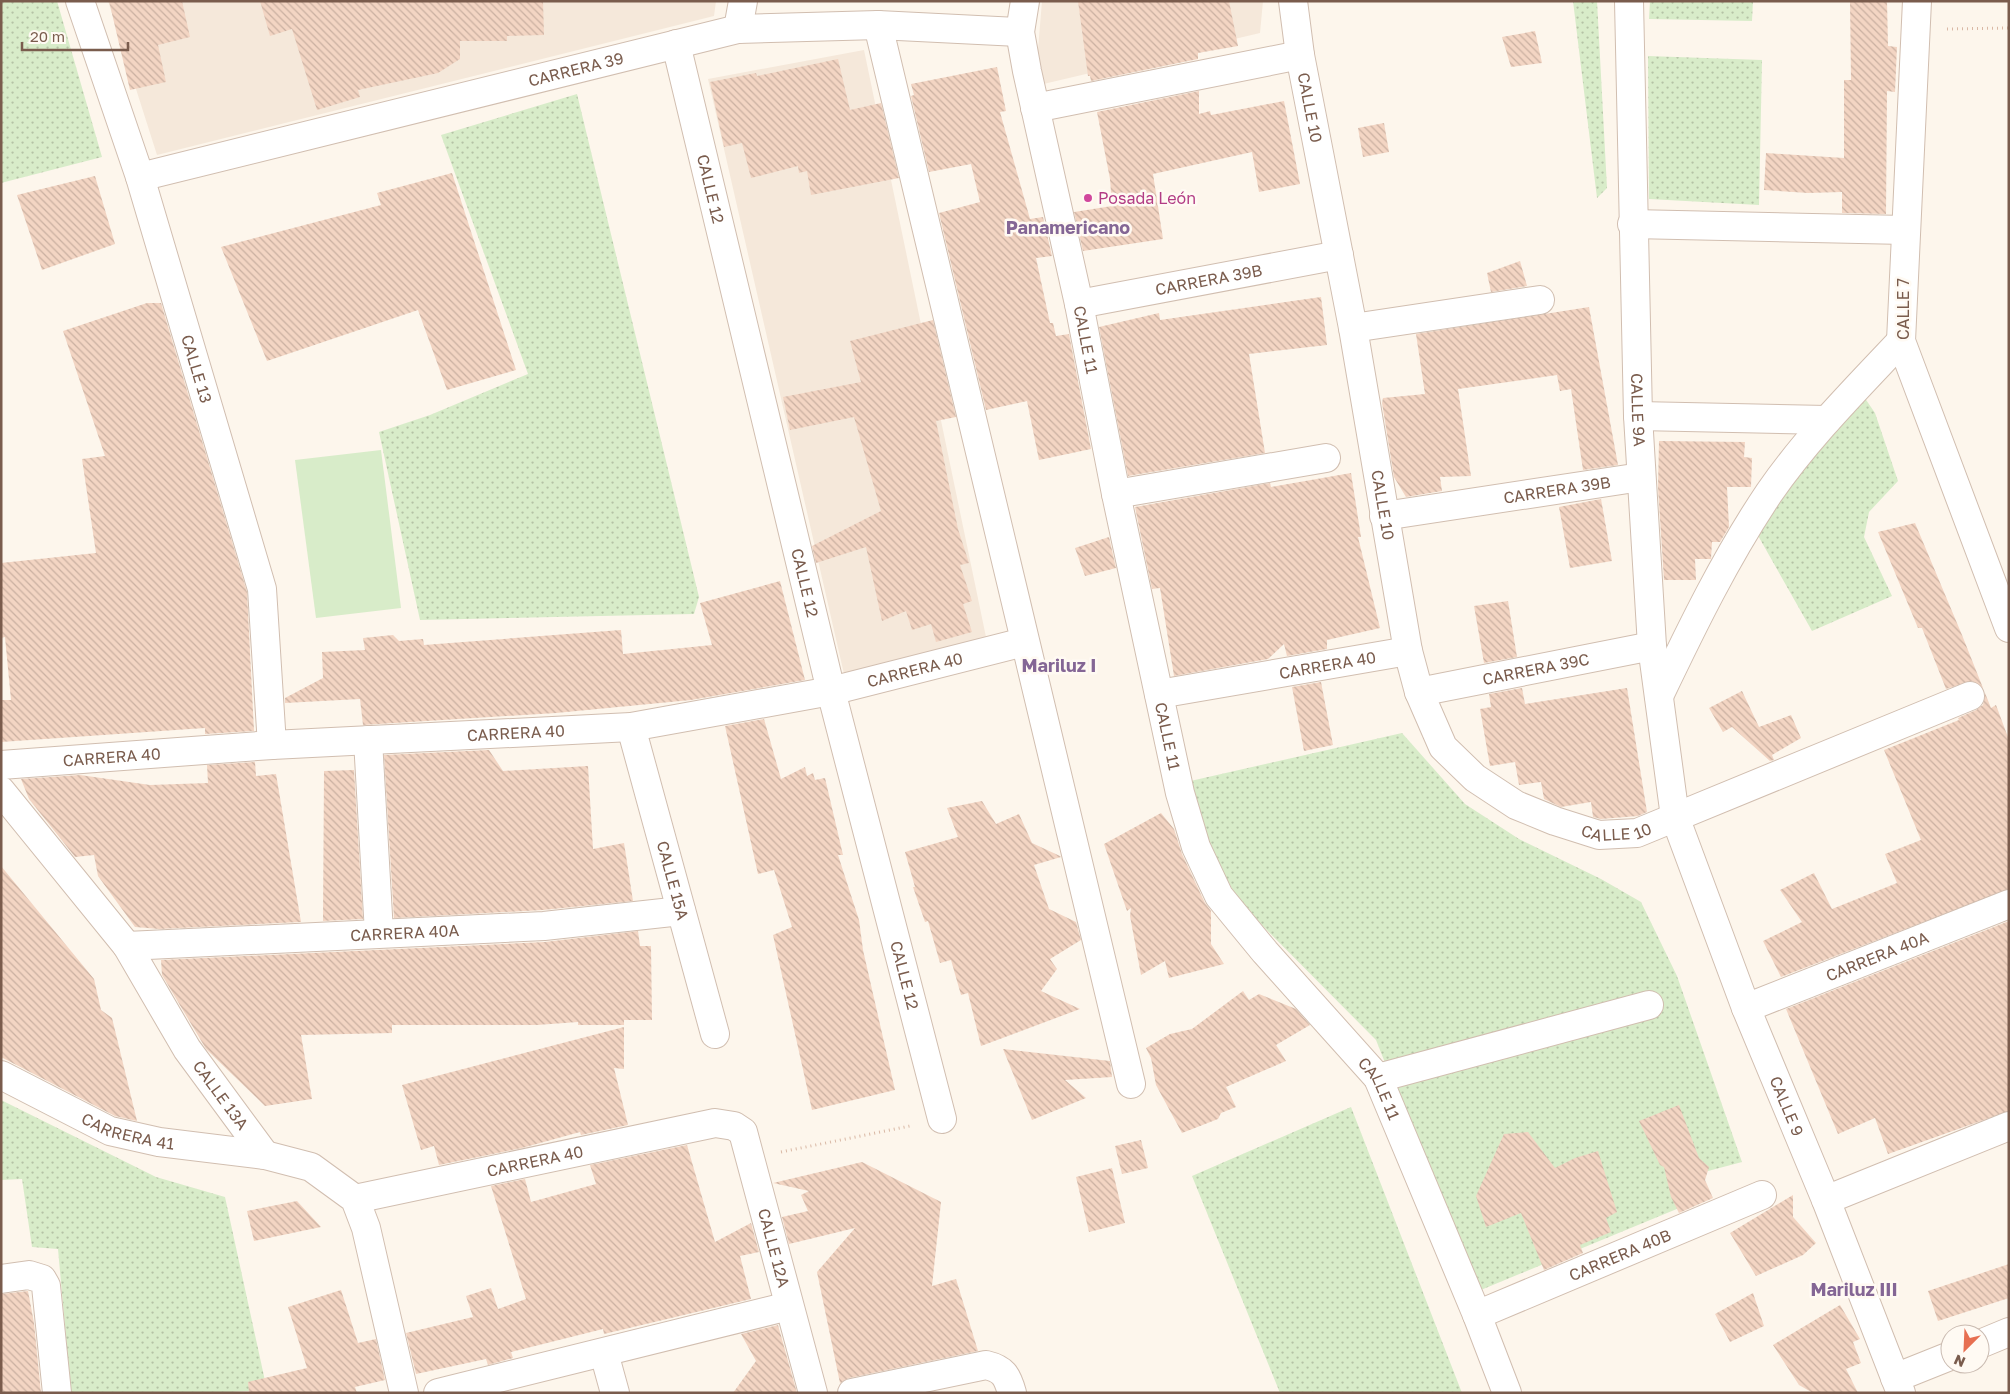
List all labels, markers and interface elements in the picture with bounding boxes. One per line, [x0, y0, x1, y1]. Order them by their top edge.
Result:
scale bar [22, 20, 129, 52]
text: 20 m [30, 27, 65, 45]
street label: CARRERA 39 [526, 48, 626, 91]
street label: CALLE 10 [1294, 71, 1327, 144]
street label: CALLE 12 [693, 152, 729, 225]
place label: Posada León [1098, 188, 1196, 208]
marker: Posada León [1082, 192, 1094, 204]
district label: Panamericano [1006, 216, 1130, 238]
street label: CARRERA 39B [1154, 260, 1264, 299]
street label: CALLE 7 [1893, 278, 1913, 340]
street label: CALLE 11 [1070, 304, 1102, 376]
street label: CALLE 13 [177, 332, 216, 405]
street label: CALLE 9A [1627, 373, 1650, 448]
street label: CALLE 10 [1367, 468, 1399, 542]
street label: CARRERA 39B [1502, 472, 1612, 508]
street label: CALLE 12 [787, 546, 823, 619]
street label: CARRERA 40 [1277, 647, 1378, 683]
street label: CARRERA 40 [865, 648, 965, 691]
street label: CARRERA 39C [1481, 649, 1591, 689]
district label: Mariluz I [1022, 654, 1096, 676]
street label: CALLE 11 [1151, 700, 1185, 772]
street label: CARRERA 40 [466, 720, 565, 745]
street label: CARRERA 40 [62, 743, 161, 770]
street label: CALLE 10 [1579, 818, 1655, 846]
street label: CALLE 15A [653, 839, 693, 922]
street label: CARRERA 40A [350, 920, 460, 945]
street label: CARRERA 40A [1823, 927, 1932, 985]
street label: CALLE 12 [886, 939, 923, 1012]
street label: CALLE 11 [1354, 1053, 1404, 1123]
street label: CALLE 13A [189, 1056, 253, 1134]
street label: CALLE 9 [1765, 1073, 1808, 1139]
street label: CARRERA 41 [78, 1108, 176, 1154]
street label: CARRERA 40 [485, 1141, 585, 1181]
street label: CALLE 12A [754, 1206, 794, 1290]
street label: CARRERA 40B [1566, 1225, 1674, 1285]
district label: Mariluz III [1810, 1278, 1898, 1300]
north arrow [1940, 1324, 1990, 1374]
text: N [1951, 1351, 1968, 1371]

